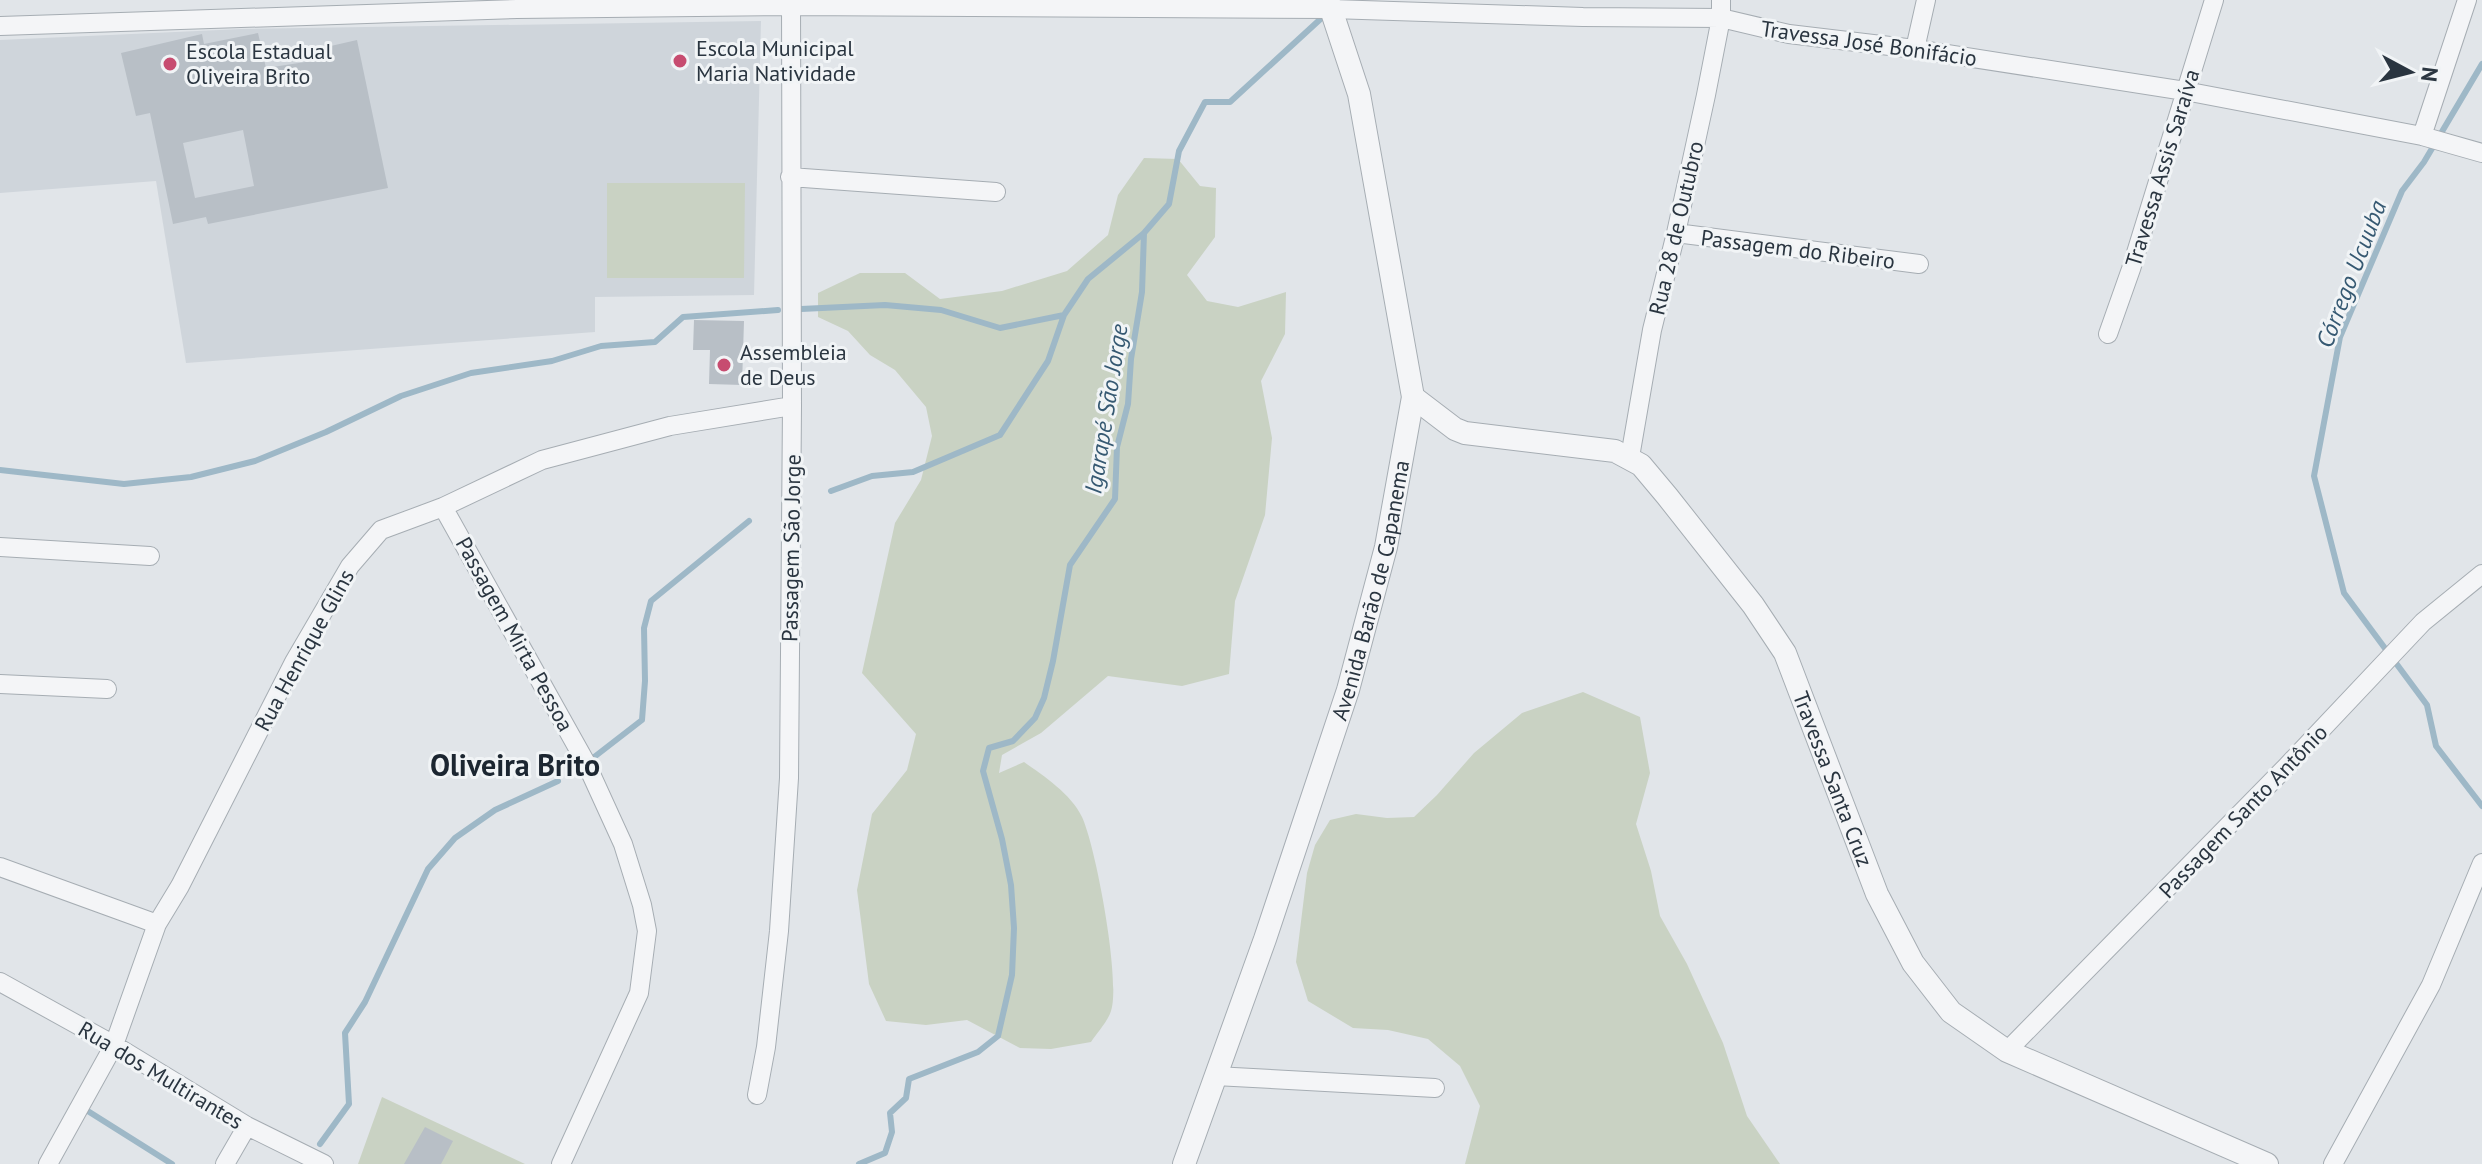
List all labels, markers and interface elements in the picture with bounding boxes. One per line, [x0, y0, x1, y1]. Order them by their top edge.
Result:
street label: Travessa José Bonifácio [1759, 14, 1979, 72]
north arrow [2370, 32, 2450, 112]
place label: Escola Municipal Maria Natividade [696, 34, 856, 87]
place label: Escola Estadual Oliveira Brito [186, 37, 333, 90]
marker: Escola Municipal Maria Natividade [671, 52, 689, 70]
marker: Escola Estadual Oliveira Brito [161, 55, 179, 73]
street label: Travessa Assis Saraíva [2119, 66, 2205, 270]
text: N [2415, 66, 2445, 83]
street label: Rua 28 de Outubro [1642, 138, 1710, 318]
water label: Córrego Ucuuba [2309, 196, 2393, 352]
street label: Passagem do Ribeiro [1699, 223, 1897, 275]
water label: Igarapé São Jorge [1077, 322, 1135, 496]
place label: Assembleia de Deus [740, 338, 847, 391]
marker: Assembleia de Deus [715, 356, 733, 374]
street label: Passagem São Jorge [775, 454, 807, 642]
street label: Avenida Barão de Capanema [1325, 458, 1415, 724]
street label: Passagem Mirta Pessoa [450, 532, 580, 736]
street label: Rua Henrique Glins [248, 564, 360, 736]
street label: Travessa Santa Cruz [1787, 687, 1879, 871]
street label: Passagem Santo Antônio [2153, 718, 2333, 904]
district label: Oliveira Brito [430, 745, 600, 784]
street label: Rua dos Multirantes [73, 1015, 249, 1135]

